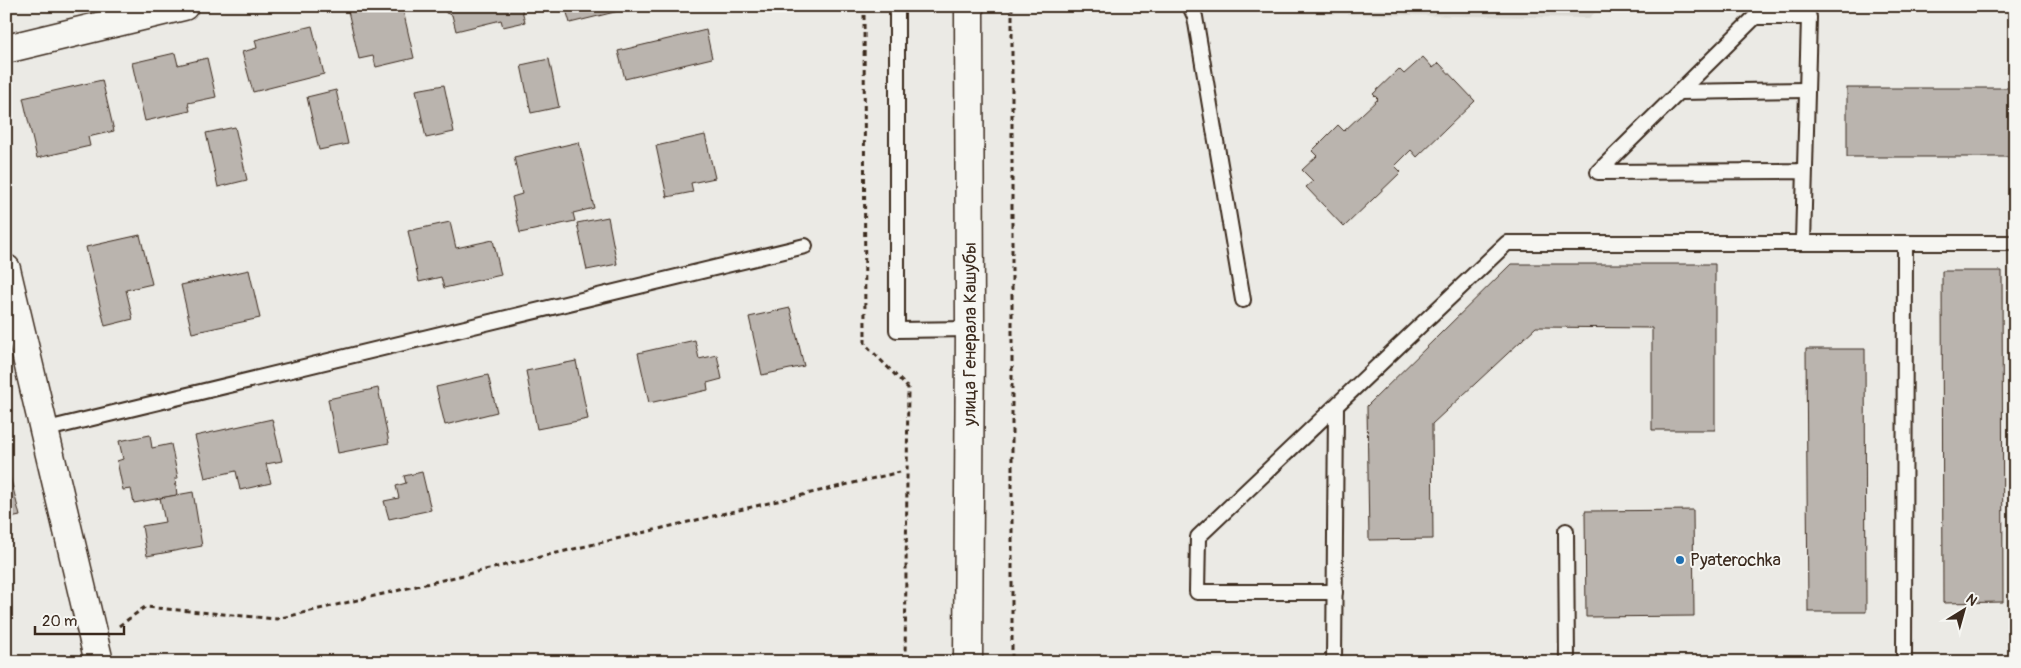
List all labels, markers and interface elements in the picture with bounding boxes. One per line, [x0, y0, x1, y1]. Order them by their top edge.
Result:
street label: улица Генерала Кашубы [958, 242, 982, 427]
place label: Pyaterochka [1690, 549, 1781, 572]
marker: Pyaterochka [1674, 554, 1686, 566]
north arrow [1938, 586, 1988, 636]
text: N [1963, 590, 1980, 610]
scale bar [35, 603, 124, 635]
text: 20 m [42, 612, 77, 631]

